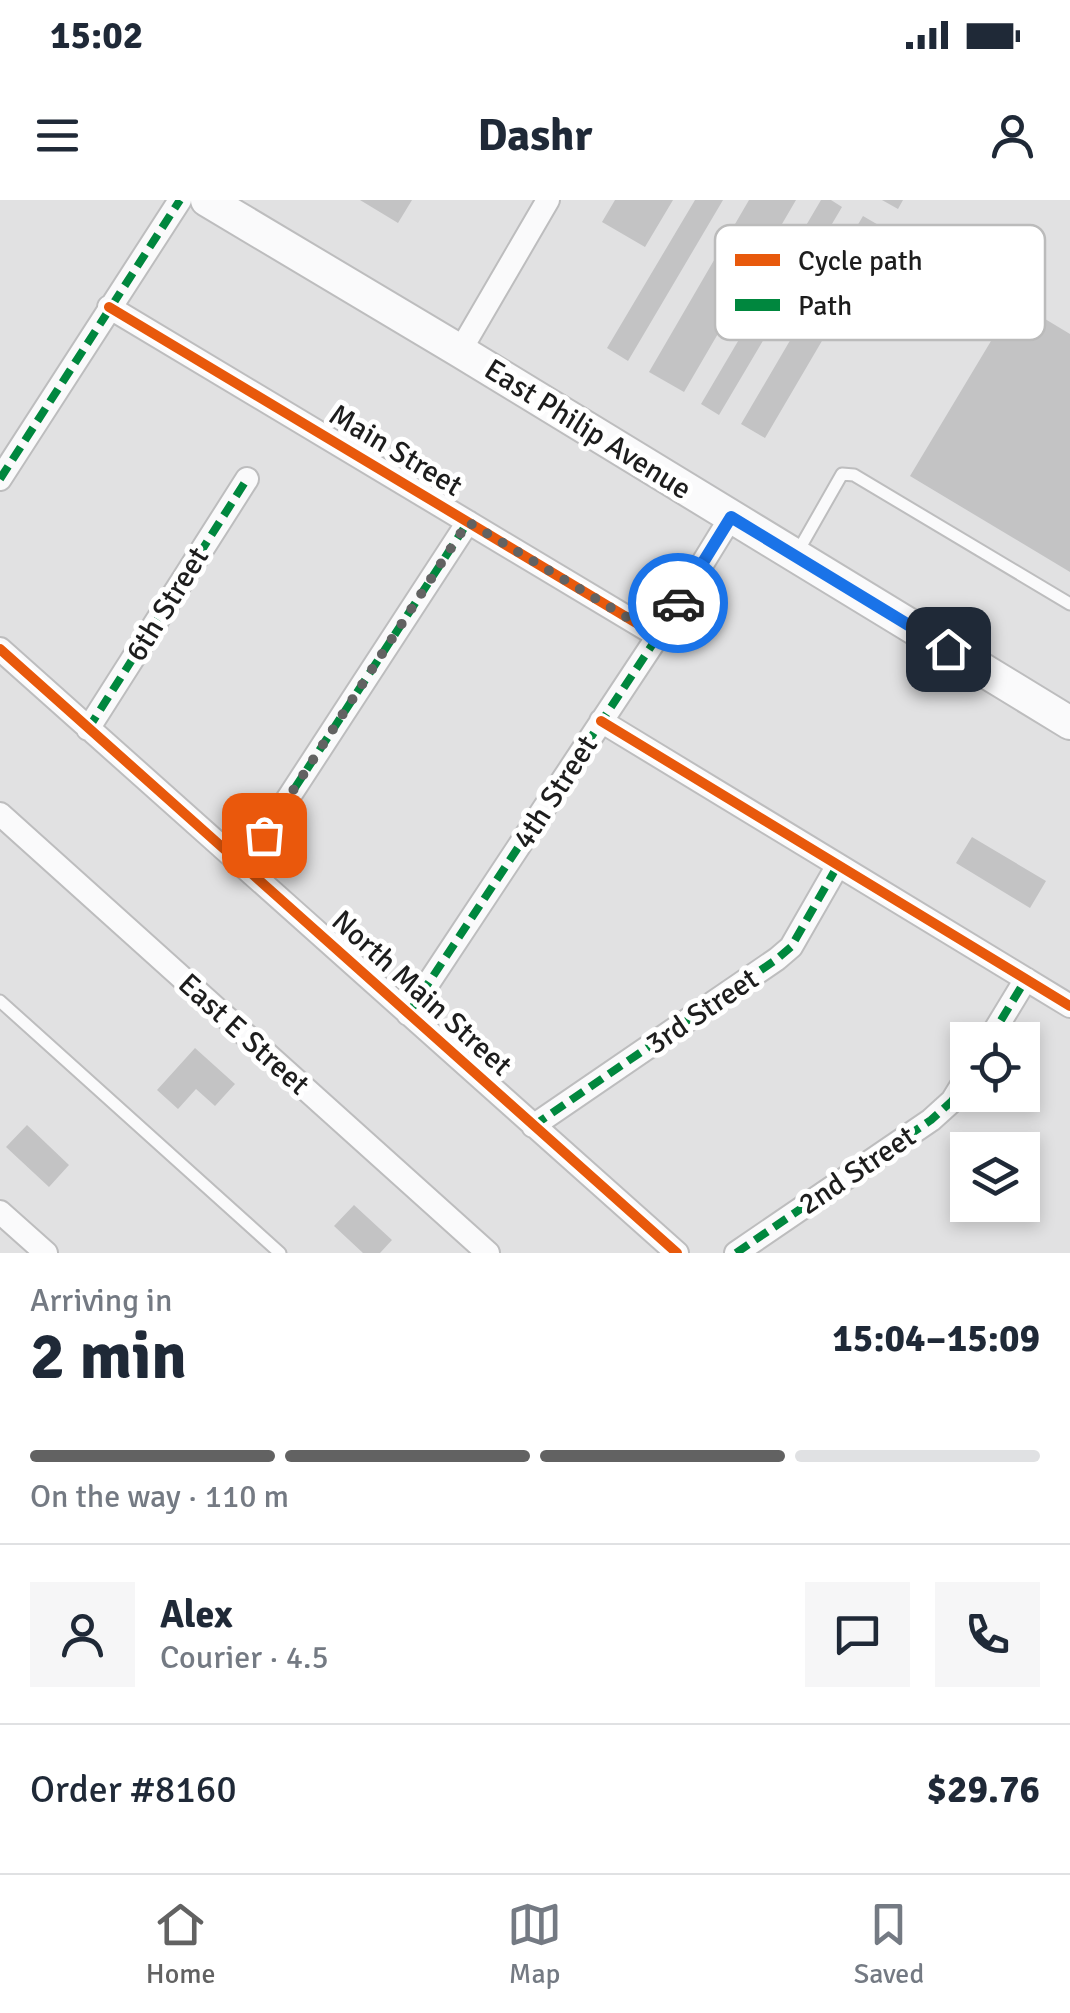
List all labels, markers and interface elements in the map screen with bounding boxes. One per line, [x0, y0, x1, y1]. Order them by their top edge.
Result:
text: 15:02 [50, 12, 143, 59]
icon: menu [30, 108, 85, 163]
text: Dashr [478, 108, 592, 163]
icon: person [985, 108, 1040, 163]
legend [715, 225, 1045, 340]
text: Cycle path [798, 244, 923, 278]
text: Path [798, 289, 852, 323]
street label: East Philip Avenue [478, 351, 698, 508]
street label: Main Street [322, 396, 469, 505]
street label: 6th Street [118, 540, 217, 668]
courier [628, 553, 728, 653]
icon: car [651, 576, 706, 631]
pin [906, 607, 991, 692]
icon: home [921, 622, 976, 677]
street label: 4th Street [505, 729, 606, 856]
pin [222, 793, 307, 878]
icon: bag [237, 808, 292, 863]
street label: North Main Street [324, 903, 519, 1084]
street label: 3rd Street [639, 960, 766, 1062]
street label: East E Street [170, 966, 317, 1103]
map controls [950, 1022, 1040, 1222]
button: locate [950, 1022, 1040, 1112]
street label: 2nd Street [792, 1118, 923, 1223]
button: layers [950, 1132, 1040, 1222]
text: Arriving in [30, 1281, 172, 1320]
text: 15:04–15:09 [832, 1315, 1040, 1362]
text: 2 min [30, 1317, 187, 1397]
text: On the way · 110 m [30, 1477, 289, 1516]
button: person [30, 1582, 135, 1687]
button: chat [805, 1582, 910, 1687]
button: phone [935, 1582, 1040, 1687]
text: Alex [160, 1591, 233, 1638]
text: Courier · 4.5 [160, 1638, 329, 1677]
text: Order #8160 [30, 1766, 237, 1813]
text: $29.76 [927, 1766, 1040, 1813]
tab: Home [146, 1897, 216, 1991]
tab: Map [507, 1897, 562, 1991]
tab: Saved [854, 1897, 924, 1991]

